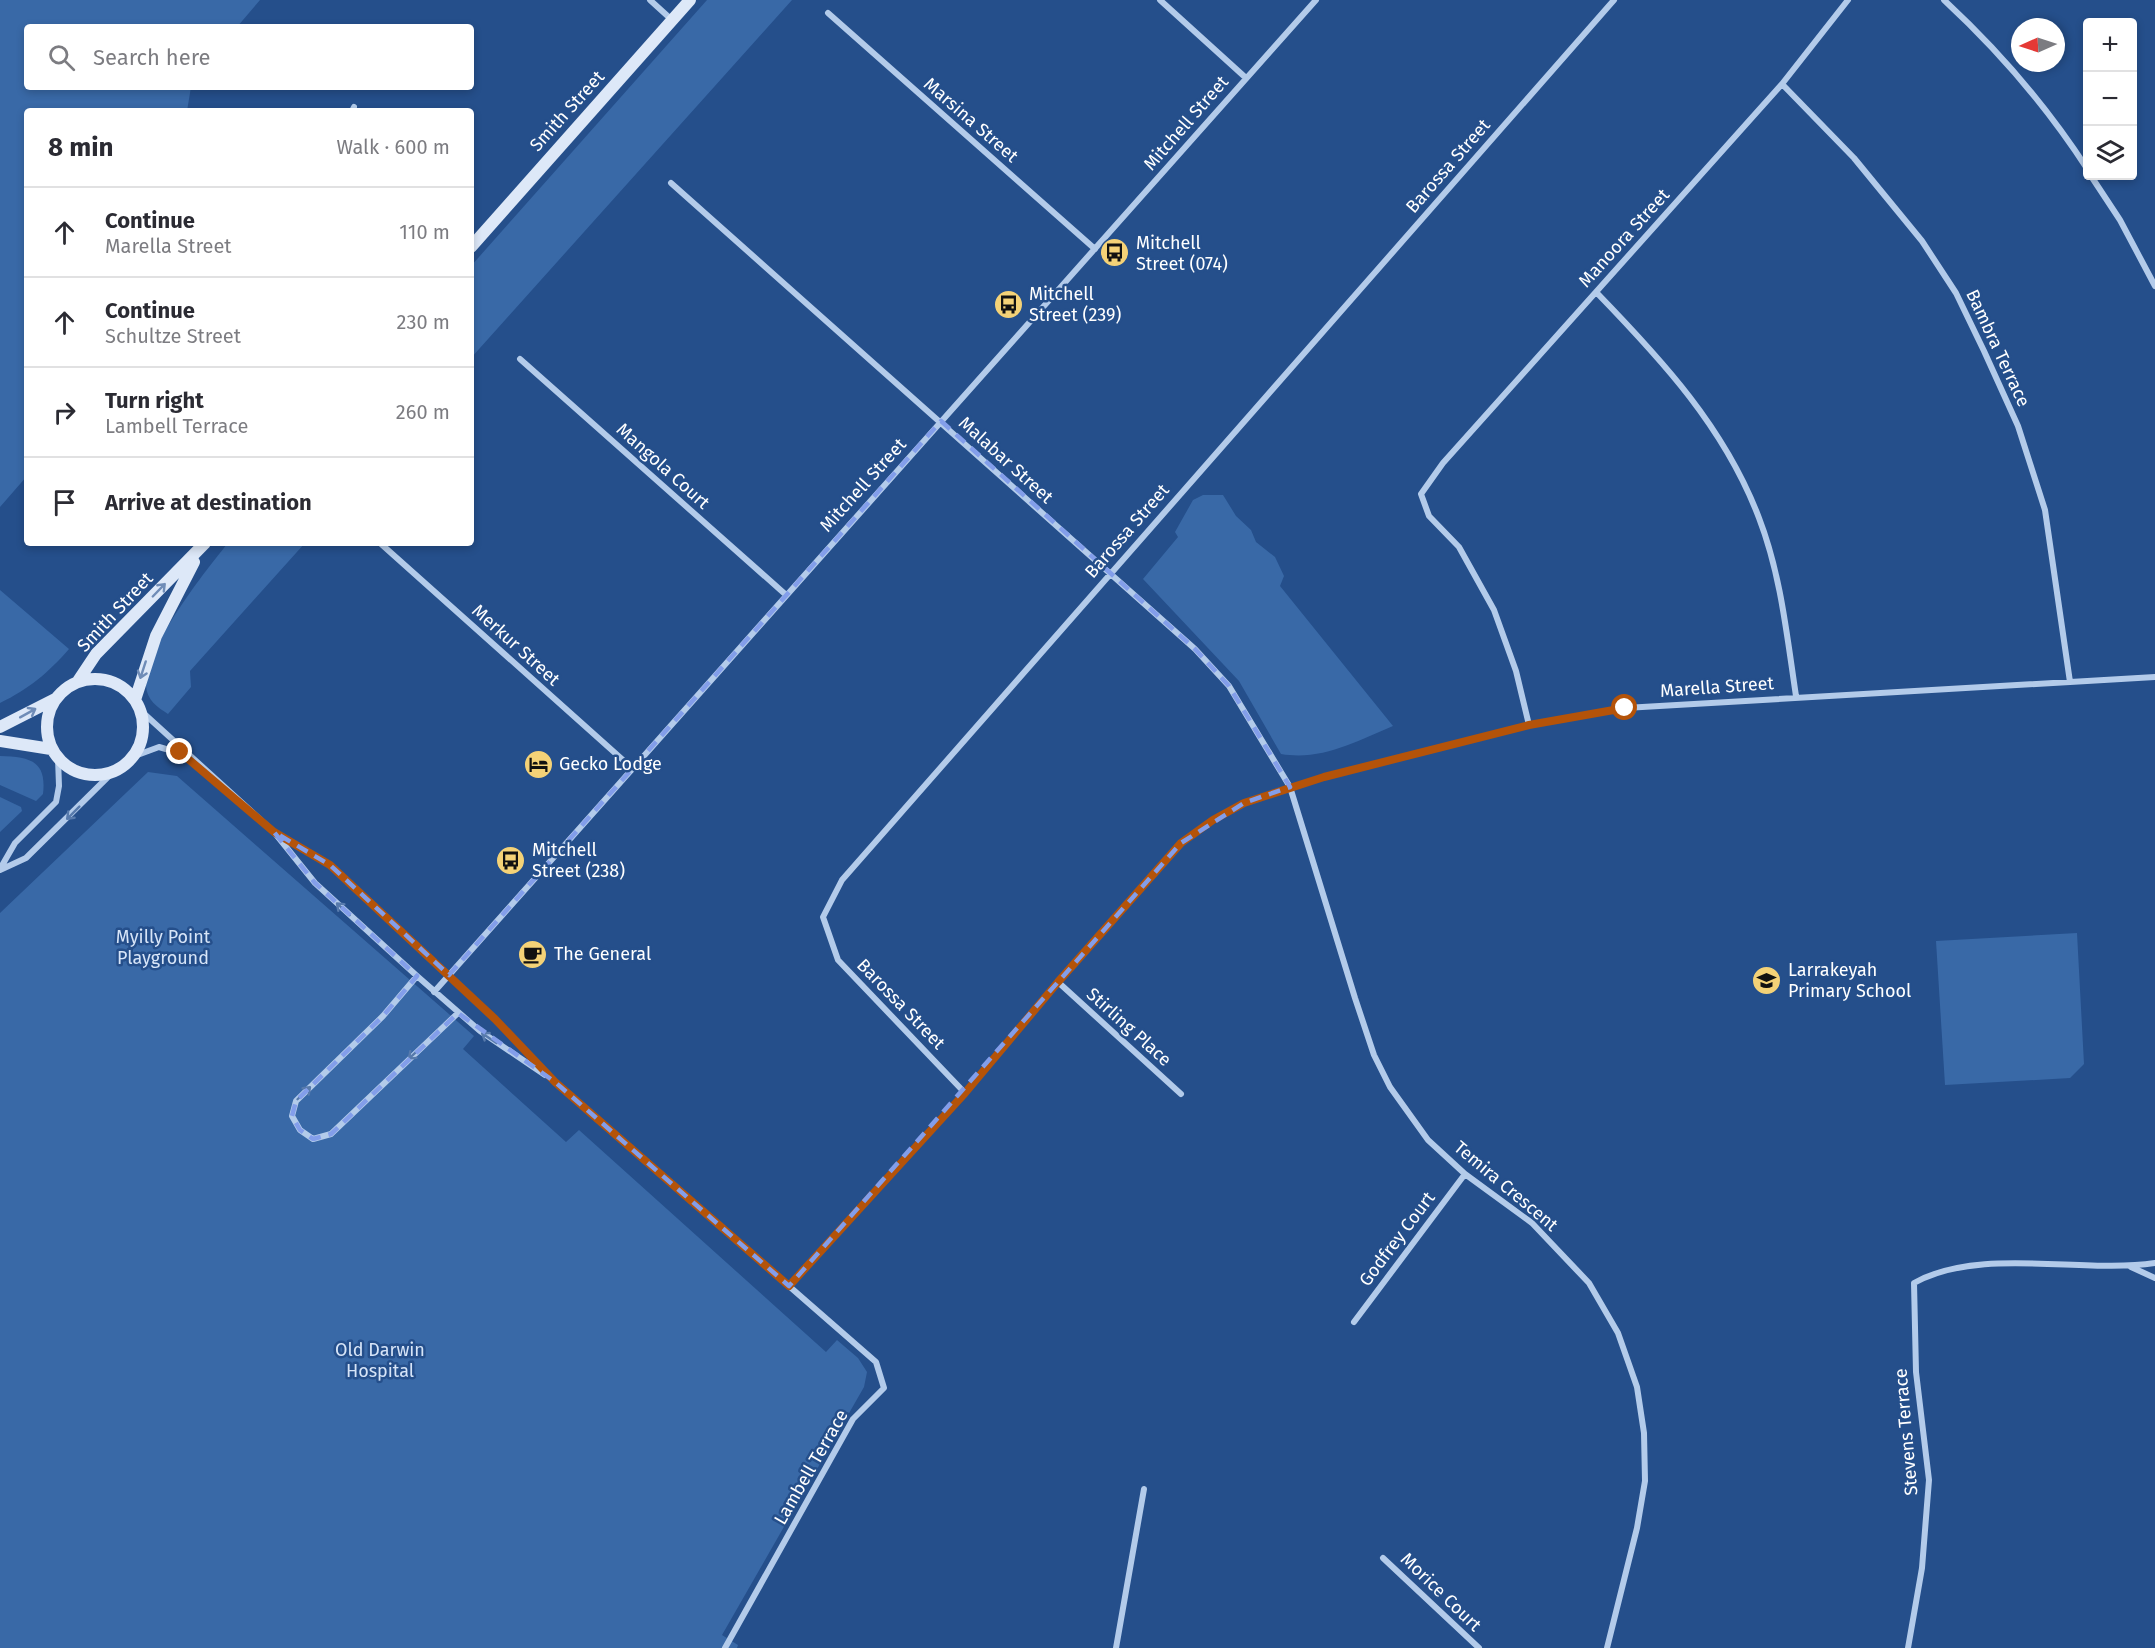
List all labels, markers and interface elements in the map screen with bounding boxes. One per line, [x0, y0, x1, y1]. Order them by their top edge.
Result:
north arrow [2011, 18, 2065, 72]
map controls [2083, 18, 2137, 180]
button: + [2083, 18, 2137, 72]
search box [24, 24, 474, 90]
icon: search [45, 41, 78, 74]
text: Search here [93, 44, 211, 71]
street label: Smith Street [525, 66, 609, 156]
street label: Mitchell Street [1139, 71, 1233, 175]
button: − [2083, 72, 2137, 126]
street label: Marsina Street [919, 73, 1023, 167]
street label: Barossa Street [1401, 114, 1495, 218]
button: layers [2083, 126, 2137, 180]
text: 8 min [48, 132, 114, 163]
text: Walk · 600 m [336, 135, 450, 159]
street label: Manoora Street [1574, 184, 1674, 292]
text: Continue [105, 207, 195, 234]
icon: ahead [48, 216, 81, 249]
text: 110 m [399, 220, 450, 244]
place label: Mitchell Street (074) [1136, 232, 1228, 275]
text: Marella Street [105, 234, 232, 258]
bus stop icon: Mitchell Street (074) [1099, 237, 1131, 269]
place label: Mitchell Street (239) [1029, 283, 1121, 326]
street label: Bambra Terrace [1961, 286, 2035, 410]
bus stop icon: Mitchell Street (239) [992, 288, 1024, 320]
text: Continue [105, 297, 195, 324]
icon: ahead [48, 306, 81, 339]
text: 230 m [397, 310, 450, 334]
text: Schultze Street [105, 324, 241, 348]
text: Turn right [105, 387, 204, 414]
icon: right [48, 396, 81, 429]
text: 260 m [396, 400, 450, 424]
street label: Malabar Street [954, 412, 1058, 508]
text: Lambell Terrace [105, 414, 248, 438]
street label: Mangola Court [612, 418, 715, 514]
street label: Mitchell Street [815, 433, 911, 536]
street label: Barossa Street [1080, 479, 1174, 583]
icon: arrive [48, 486, 81, 519]
text: Arrive at destination [105, 489, 312, 516]
street label: Smith Street [73, 567, 158, 656]
one-way arrow [151, 583, 166, 598]
street label: Merkur Street [467, 600, 565, 691]
one-way arrow [137, 660, 148, 679]
street label: Marella Street [1659, 672, 1775, 702]
route start [1611, 694, 1637, 720]
one-way arrow [19, 707, 36, 719]
route end [166, 738, 192, 764]
hotel icon: Gecko Lodge [522, 748, 554, 780]
place label: Gecko Lodge [559, 753, 662, 775]
one-way arrow [66, 805, 80, 820]
place label: Mitchell Street (238) [532, 839, 625, 882]
bus stop icon: Mitchell Street (238) [495, 844, 527, 876]
one-way arrow [336, 902, 351, 916]
park label: Myilly Point Playground [116, 926, 211, 969]
cafe icon: The General [517, 938, 549, 970]
place label: The General [554, 943, 651, 965]
street label: Barossa Street [852, 954, 950, 1054]
place label: Larrakeyah Primary School [1788, 959, 1911, 1002]
school or university icon: Larrakeyah Primary School [1751, 964, 1783, 996]
street label: Stirling Place [1082, 983, 1176, 1071]
one-way arrow [482, 1032, 498, 1044]
one-way arrow [408, 1046, 423, 1060]
one-way arrow [296, 1085, 311, 1100]
street label: Temira Crescent [1450, 1136, 1563, 1236]
street label: Godfrey Court [1354, 1187, 1440, 1291]
park label: Old Darwin Hospital [335, 1339, 425, 1382]
street label: Stevens Terrace [1889, 1368, 1923, 1496]
street label: Lambell Terrace [769, 1406, 853, 1528]
street label: Morice Court [1396, 1548, 1486, 1636]

